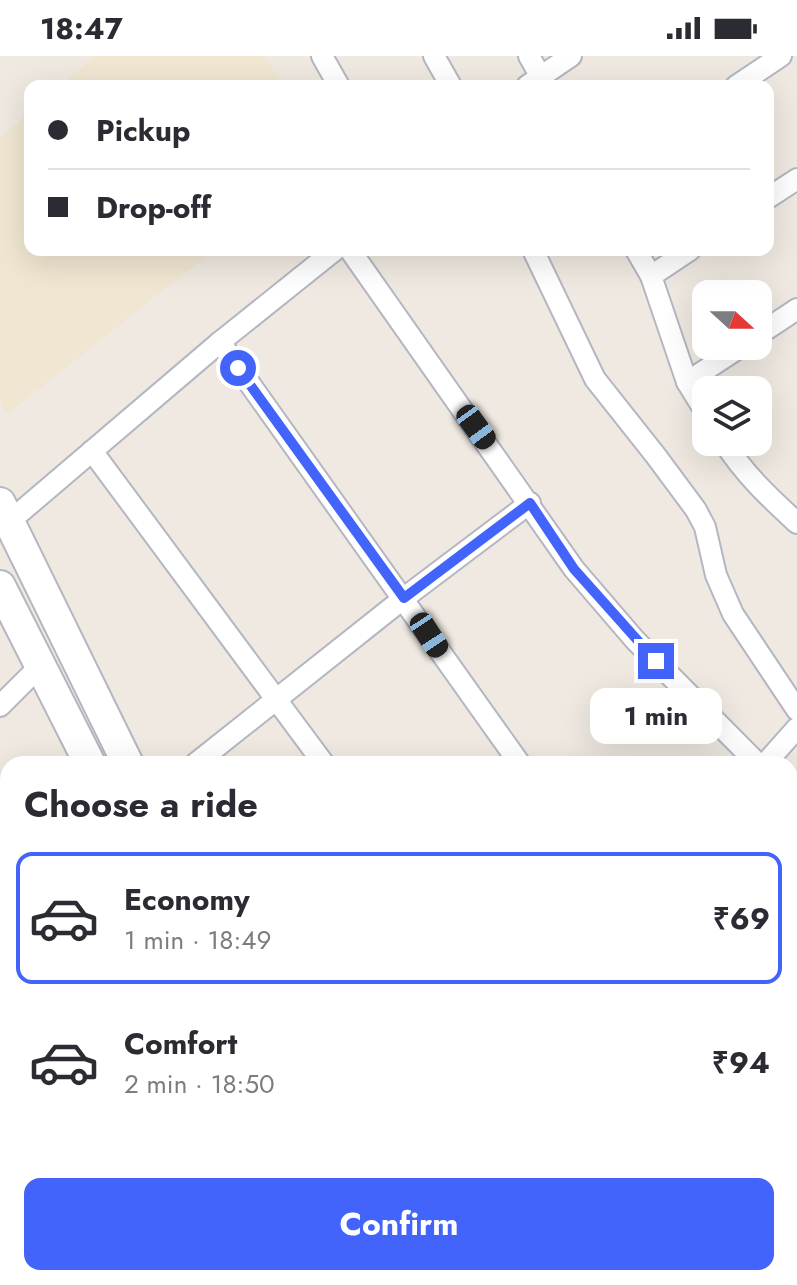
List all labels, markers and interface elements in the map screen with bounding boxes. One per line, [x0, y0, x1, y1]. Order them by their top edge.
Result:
text: 18:47 [40, 7, 123, 50]
text: Pickup [96, 109, 191, 152]
text: Drop-off [96, 186, 211, 229]
north arrow [692, 280, 772, 360]
map controls [692, 280, 772, 456]
route start [220, 350, 256, 386]
button: layers [692, 376, 772, 456]
car [452, 401, 500, 453]
car [406, 608, 452, 662]
route end [638, 643, 674, 679]
callout: 1 min [590, 689, 722, 745]
text: 1 min [624, 697, 688, 735]
text: Choose a ride [24, 778, 258, 830]
text: Economy [124, 878, 250, 921]
icon: car [28, 882, 100, 954]
text: ₹69 [713, 897, 770, 940]
text: 1 min · 18:49 [124, 921, 271, 959]
text: Comfort [124, 1022, 237, 1065]
icon: car [28, 1026, 100, 1098]
text: ₹94 [712, 1041, 770, 1084]
text: 2 min · 18:50 [124, 1065, 275, 1103]
button: Confirm [24, 1178, 774, 1270]

